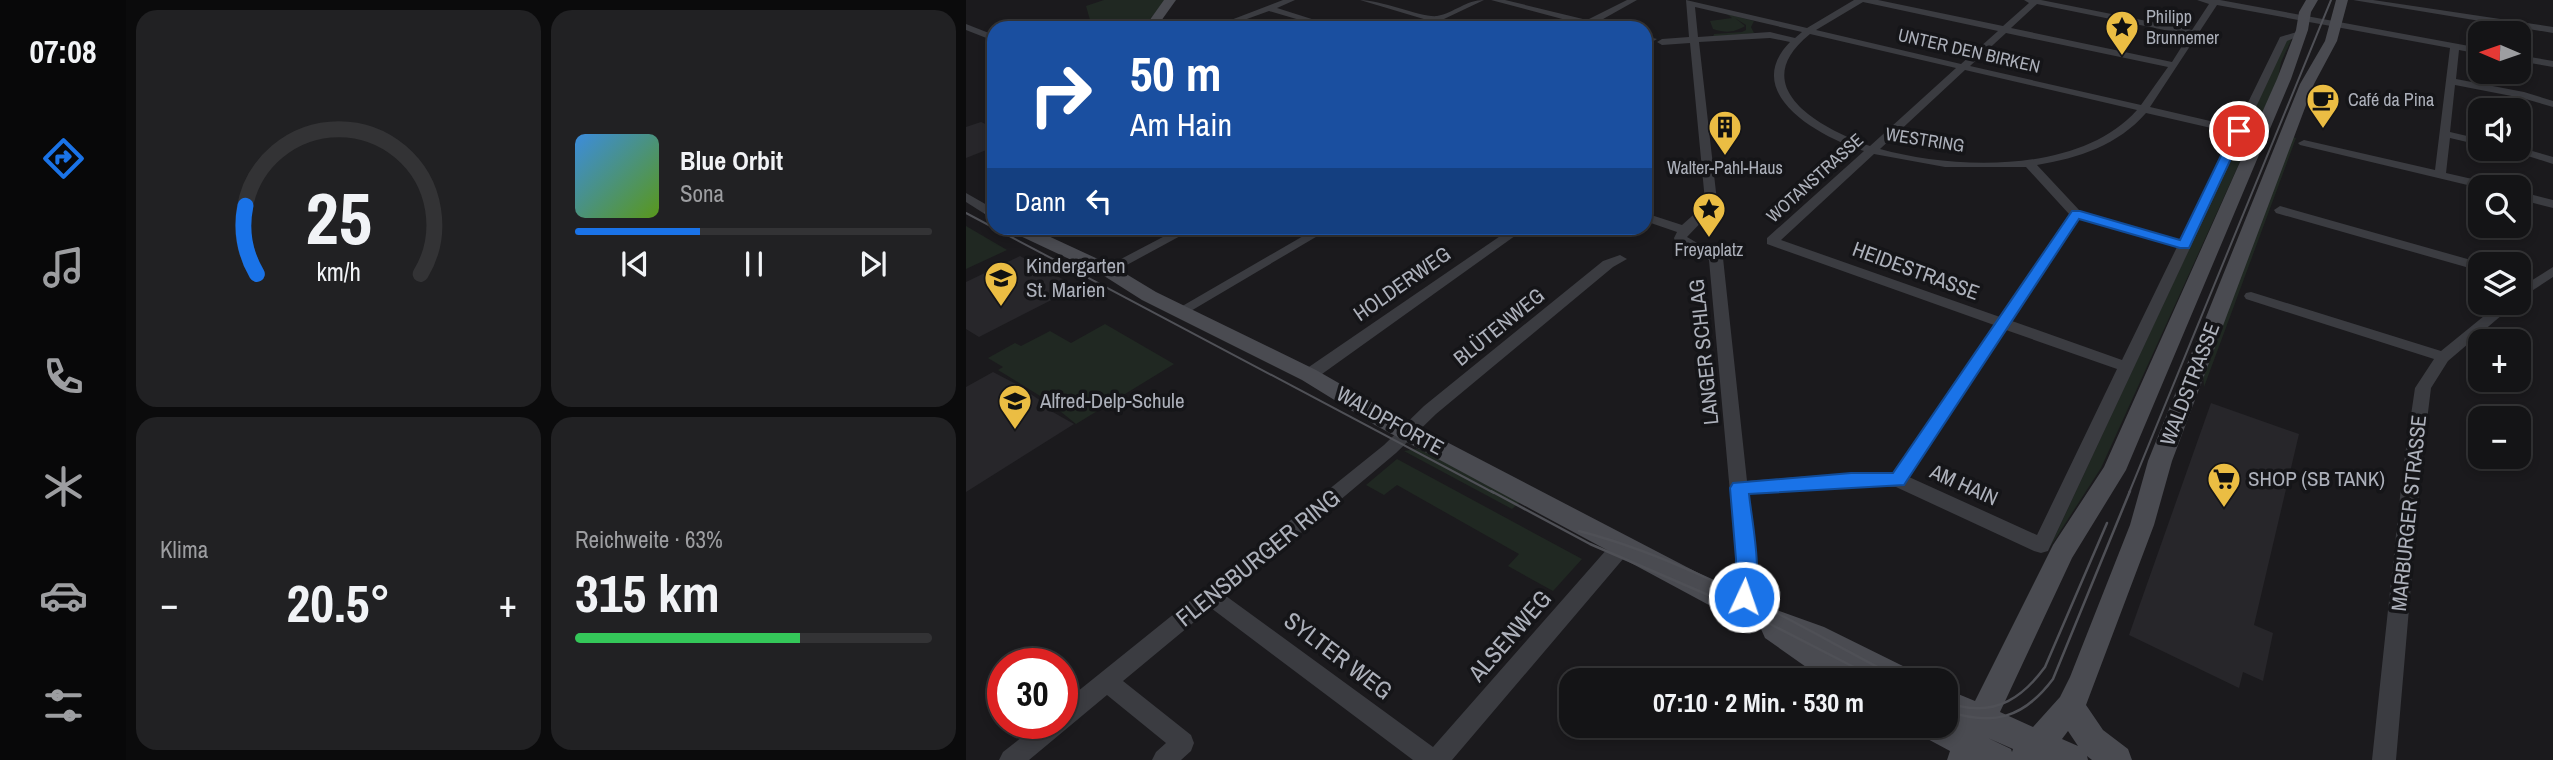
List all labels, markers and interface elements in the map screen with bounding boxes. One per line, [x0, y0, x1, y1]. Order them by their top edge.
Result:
place label: Philipp Brunnemer [2146, 4, 2219, 50]
place icon: Philipp Brunnemer [2103, 8, 2141, 57]
north arrow [2468, 21, 2530, 84]
map controls [2468, 21, 2531, 469]
street label: UNTER DEN BIRKEN [1896, 22, 2043, 79]
text: 07:08 [29, 30, 97, 73]
text: 50 m [1130, 40, 1222, 106]
icon: right [1015, 49, 1106, 140]
cafe icon: Café da Pina [2304, 81, 2342, 130]
place label: Café da Pina [2348, 87, 2434, 112]
button: sound [2468, 98, 2531, 161]
pin [2209, 101, 2269, 161]
text: Am Hain [1130, 103, 1232, 146]
building icon: Walter-Pahl-Haus [1706, 108, 1744, 157]
icon: arrive [2220, 112, 2258, 150]
street label: WESTRING [1884, 121, 1966, 158]
street label: WOTANSTRASSE [1761, 127, 1869, 228]
icon: directions [39, 134, 88, 183]
text: Blue Orbit [680, 143, 783, 178]
place label: Walter-Pahl-Haus [1667, 155, 1783, 180]
text: 25 [305, 170, 372, 268]
button: search [2468, 175, 2531, 238]
text: Sona [680, 178, 724, 209]
icon: left [1080, 182, 1118, 220]
text: Dann [1015, 184, 1066, 219]
place icon: Freyaplatz [1690, 190, 1728, 239]
street label: HEIDESTRASSE [1849, 234, 1984, 307]
place label: Freyaplatz [1675, 237, 1743, 262]
street label: HOLDERWEG [1347, 239, 1456, 328]
icon: music [39, 243, 88, 292]
icon: previous [616, 245, 654, 283]
icon: pause [735, 245, 773, 283]
icon: next [854, 245, 892, 283]
place label: Kindergarten St. Marien [1026, 251, 1126, 304]
button: layers [2468, 252, 2531, 315]
text: km/h [316, 255, 361, 289]
school or university icon: Kindergarten St. Marien [982, 259, 1020, 308]
street label: LANGER SCHLAG [1681, 278, 1726, 426]
street label: BLÜTENWEG [1447, 281, 1550, 372]
street label: WALDSTRASSE [2153, 318, 2226, 449]
button: + [2468, 329, 2531, 392]
icon: phone [39, 352, 88, 401]
street label: WALDPFORTE [1331, 379, 1449, 462]
school or university icon: Alfred-Delp-Schule [996, 382, 1034, 431]
place label: Alfred-Delp-Schule [1039, 386, 1185, 415]
button: − [2468, 406, 2531, 469]
street label: MARBURGER STRASSE [2384, 413, 2433, 612]
street label: AM HAIN [1925, 456, 2003, 512]
supermarket icon: SHOP (SB TANK) [2205, 460, 2243, 509]
icon: climate [39, 462, 88, 511]
place label: SHOP (SB TANK) [2248, 464, 2385, 493]
street label: FLENSBURGER RING [1169, 481, 1346, 633]
text: Reichweite · 63% [575, 524, 723, 555]
text: Klima [160, 534, 208, 565]
text: 315 km [575, 558, 720, 628]
position arrow [1707, 560, 1781, 634]
text: 20.5° [287, 568, 390, 638]
icon: car [39, 571, 88, 620]
text: − [160, 578, 178, 629]
text: + [499, 578, 517, 629]
street label: ALSENWEG [1460, 583, 1558, 689]
street label: SYLTER WEG [1278, 604, 1399, 706]
speed limit sign: 30 [987, 648, 1078, 739]
icon: filters [39, 681, 88, 730]
text: 07:10 · 2 Min. · 530 m [1653, 685, 1864, 720]

